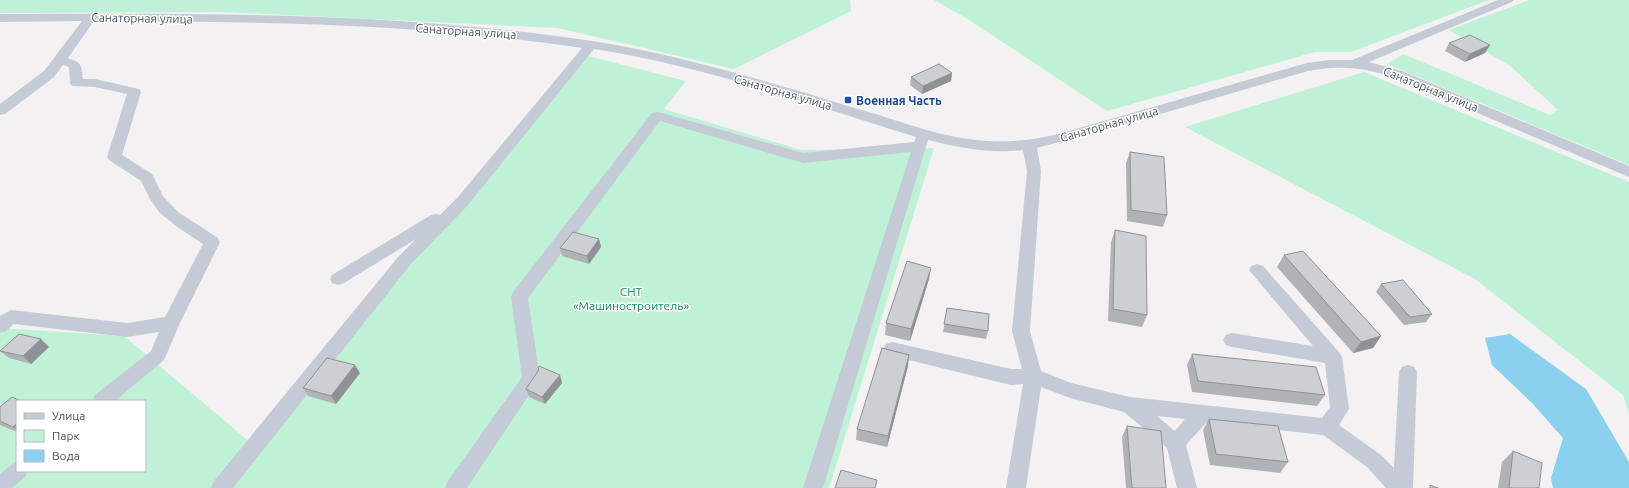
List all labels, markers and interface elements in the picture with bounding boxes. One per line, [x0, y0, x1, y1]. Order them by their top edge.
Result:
street label: Санаторная улица [91, 11, 193, 25]
street label: Санаторная улица [415, 21, 517, 41]
street label: Санаторная улица [1382, 64, 1480, 114]
street label: Санаторная улица [733, 72, 833, 112]
place label: Военная Часть [856, 94, 942, 107]
marker: Военная Часть [843, 95, 853, 105]
street label: Санаторная улица [1059, 104, 1159, 144]
park label: СНТ «Машиностроитель» [573, 285, 689, 312]
legend [16, 400, 146, 472]
text: Улица [52, 409, 85, 422]
text: Парк [52, 429, 80, 442]
text: Вода [52, 449, 80, 462]

